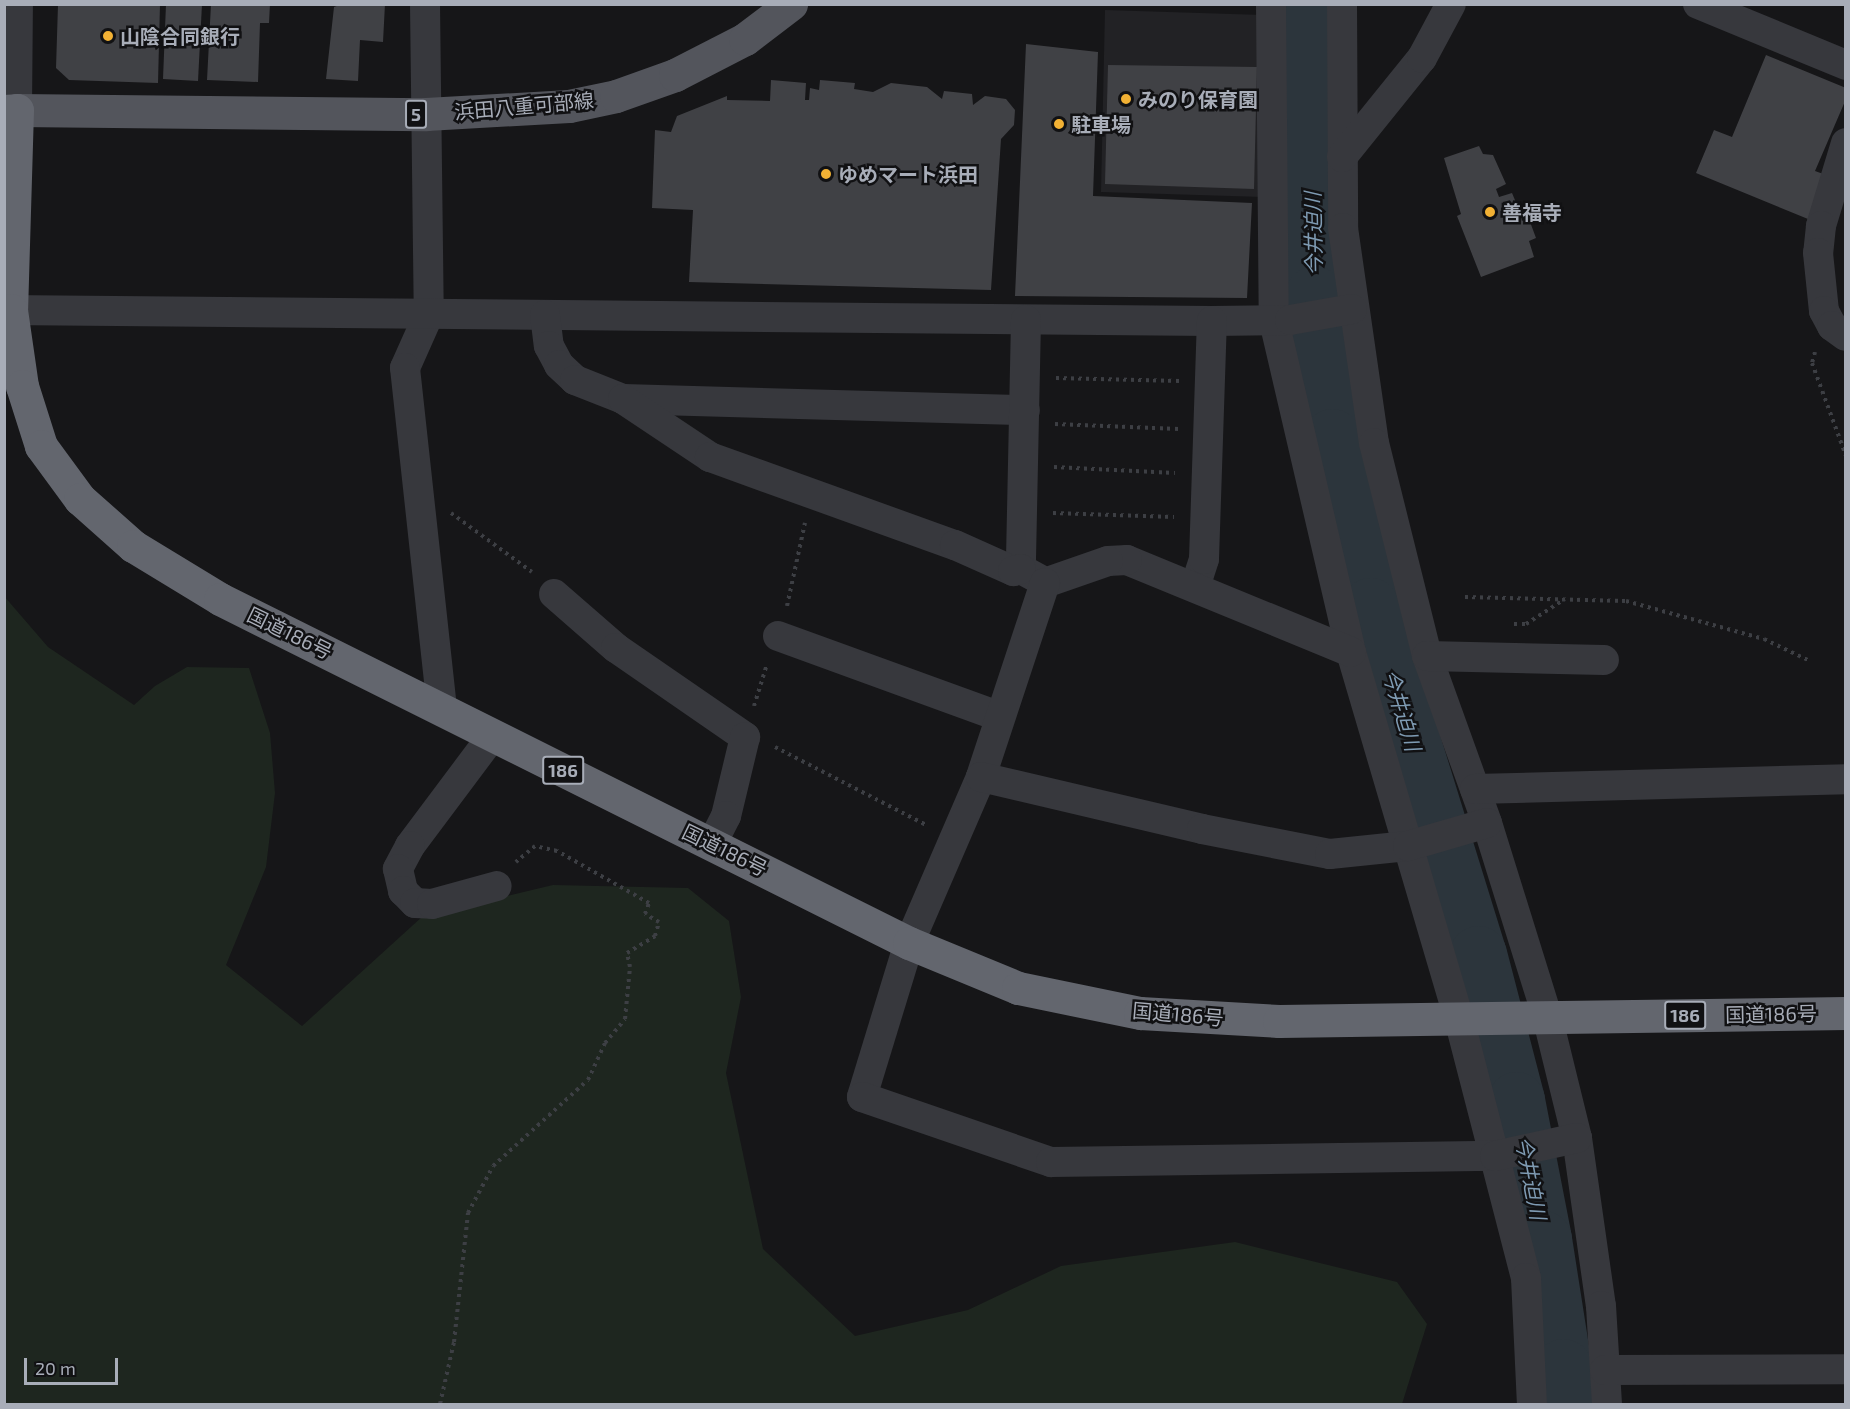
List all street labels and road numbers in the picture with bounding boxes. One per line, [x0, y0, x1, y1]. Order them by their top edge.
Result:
street label: 浜田八重可部線 [453, 88, 595, 124]
road number: 5 [404, 99, 428, 129]
street label: 国道186号 [244, 602, 336, 664]
road number: 186 [542, 755, 584, 785]
street label: 国道186号 [679, 819, 771, 881]
street label: 国道186号 [1131, 998, 1225, 1030]
road number: 186 [1664, 1000, 1706, 1030]
street label: 国道186号 [1725, 1001, 1817, 1027]

